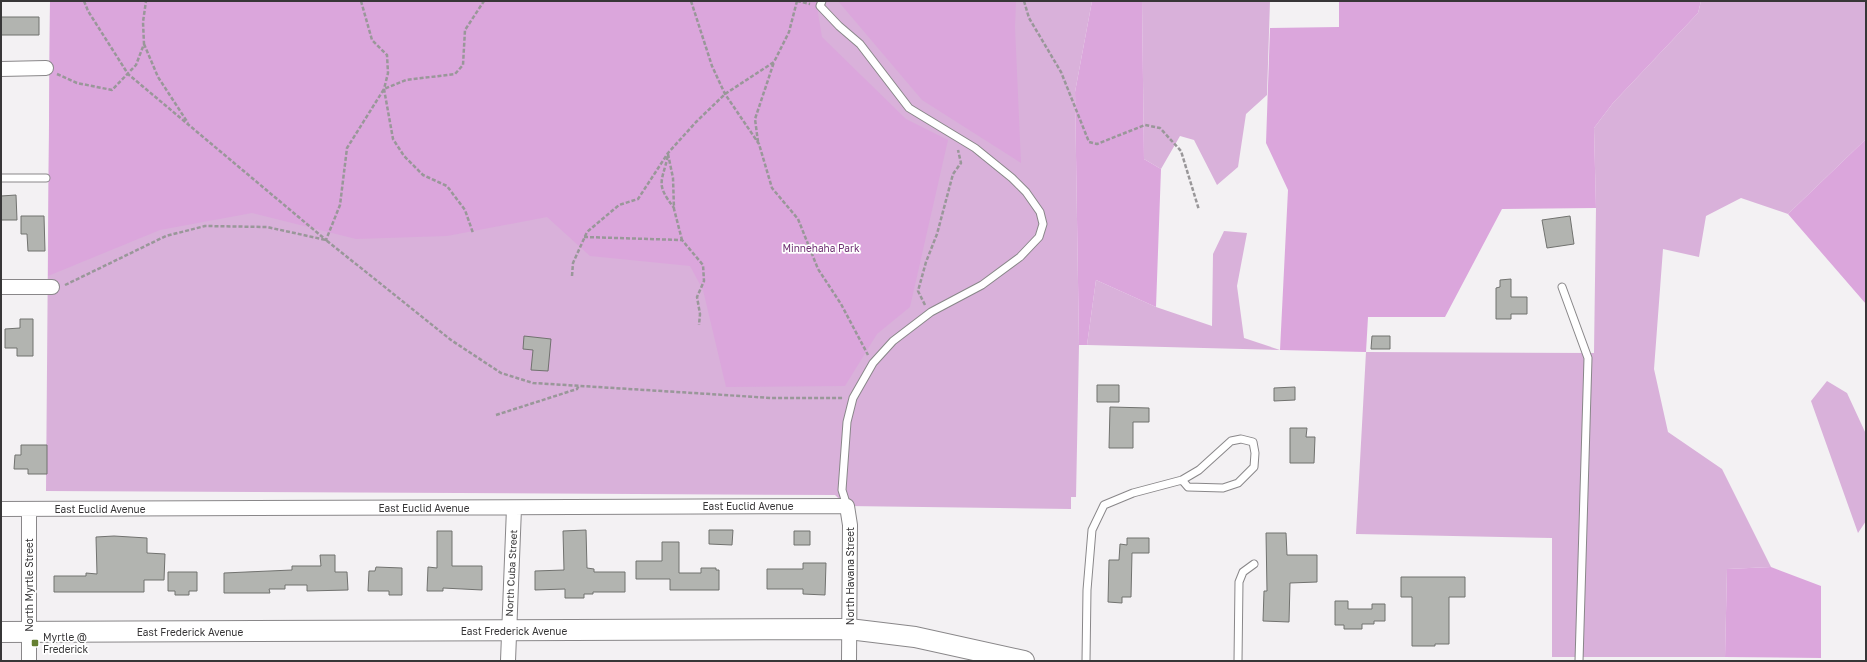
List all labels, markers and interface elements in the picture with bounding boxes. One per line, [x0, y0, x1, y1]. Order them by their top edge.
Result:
park label: Minnehaha Park [782, 242, 860, 254]
street label: East Euclid Avenue [703, 500, 794, 512]
street label: East Euclid Avenue [379, 502, 470, 514]
street label: East Euclid Avenue [55, 503, 146, 515]
street label: North Havana Street [844, 527, 856, 625]
street label: North Cuba Street [503, 529, 519, 617]
street label: North Myrtle Street [23, 538, 35, 632]
street label: East Frederick Avenue [461, 625, 567, 637]
street label: East Frederick Avenue [137, 626, 243, 638]
place label: Myrtle @ Frederick [43, 631, 89, 655]
marker: Myrtle @ Frederick [30, 638, 40, 648]

